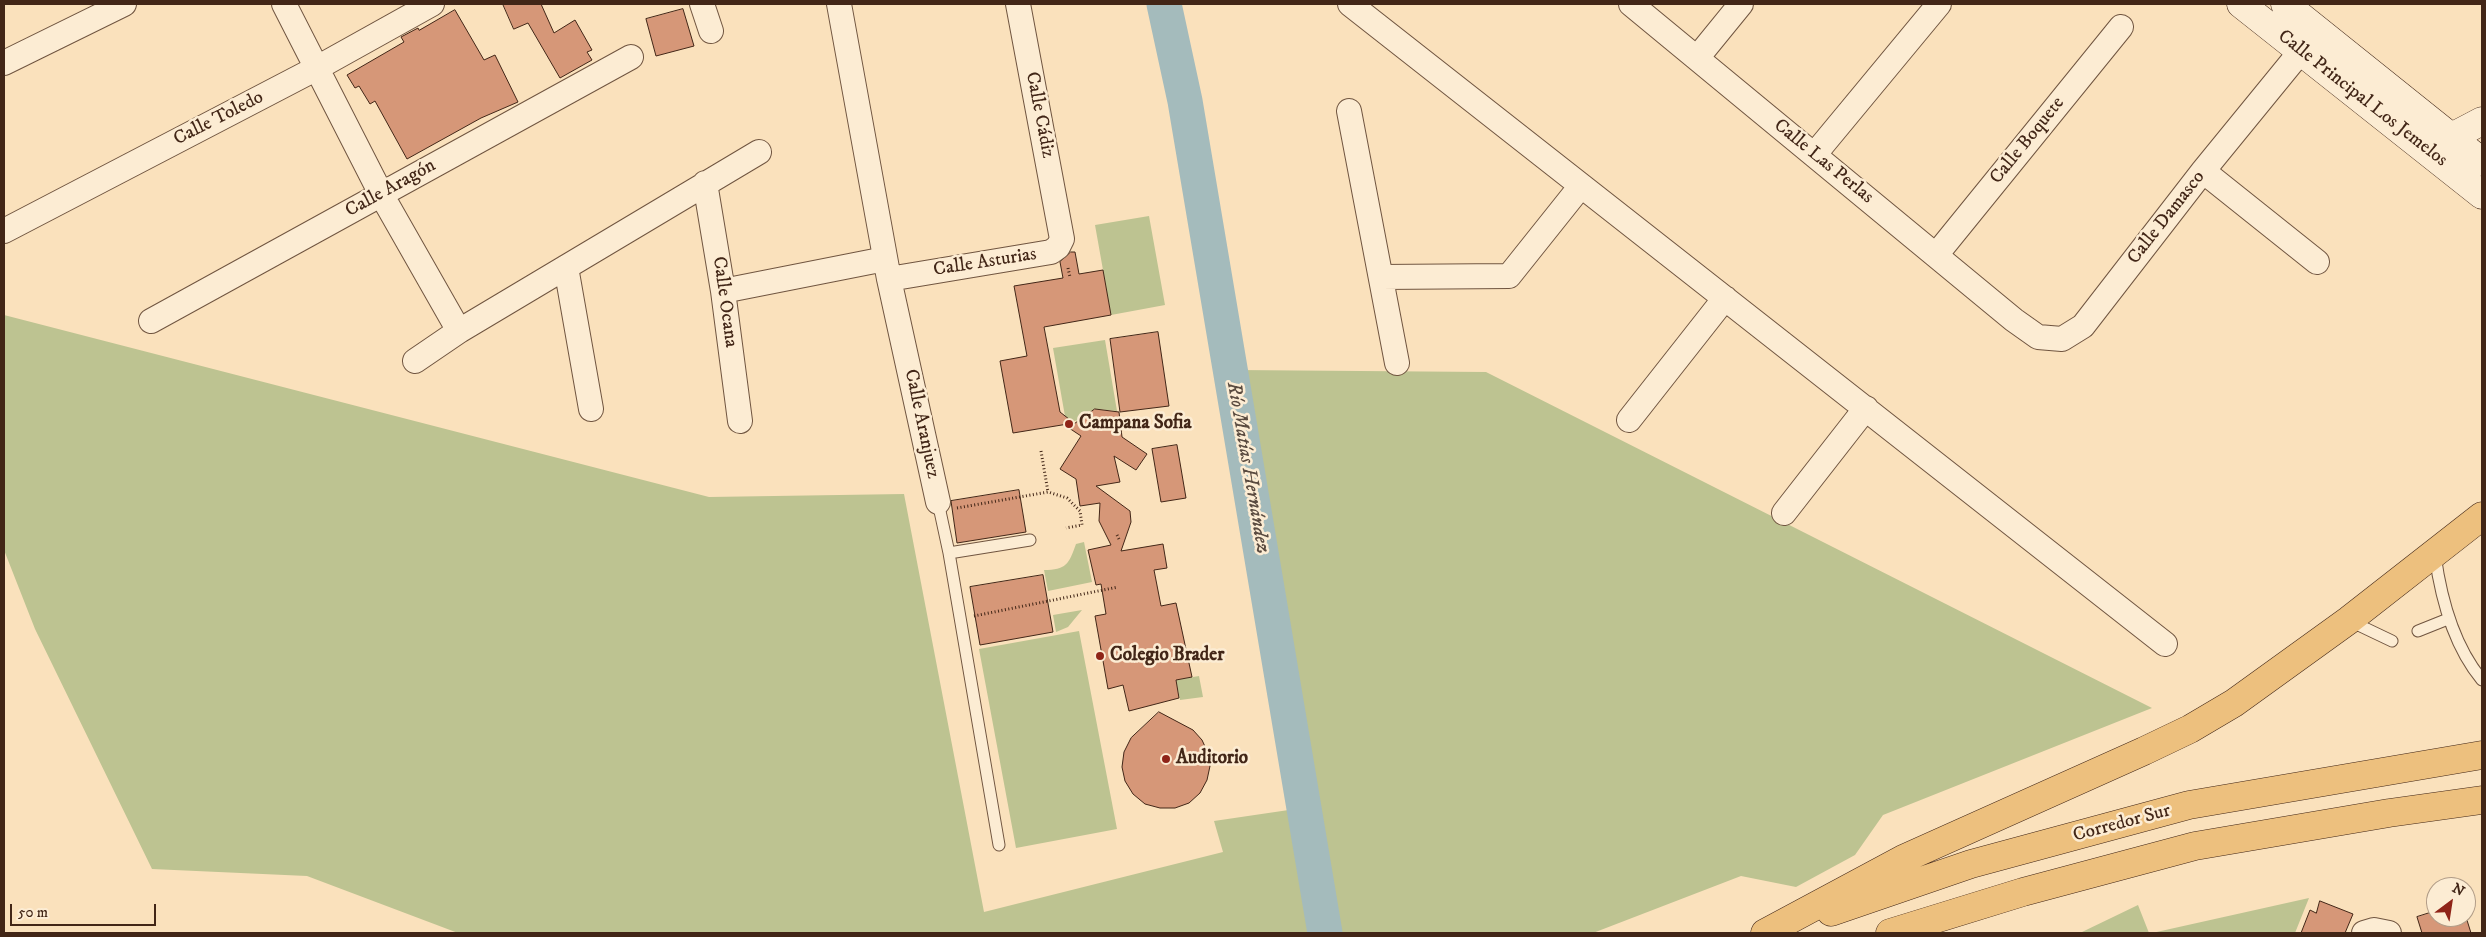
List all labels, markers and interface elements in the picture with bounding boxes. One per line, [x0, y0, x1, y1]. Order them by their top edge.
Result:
street label: Calle Principal Los Jemelos [2273, 26, 2451, 172]
street label: Calle Cádiz [1019, 70, 1059, 160]
street label: Calle Toledo [170, 87, 268, 151]
street label: Calle Boquete [1986, 93, 2070, 189]
street label: Calle Las Perlas [1768, 115, 1878, 209]
street label: Calle Aragón [342, 155, 440, 223]
street label: Calle Damasco [2123, 167, 2211, 269]
street label: Calle Asturias [932, 244, 1038, 282]
street label: Calle Ocana [706, 255, 742, 349]
street label: Calle Aranjuez [898, 367, 944, 481]
water label: Río Matías Hernández [1220, 380, 1274, 556]
place label: Campana Sofia [1079, 413, 1192, 435]
marker: Campana Sofia [1063, 418, 1075, 430]
place label: Colegio Brader [1110, 645, 1224, 667]
marker: Colegio Brader [1094, 650, 1106, 662]
place label: Auditorio [1176, 748, 1248, 770]
marker: Auditorio [1160, 753, 1172, 765]
street label: Corredor Sur [2071, 800, 2173, 848]
north arrow [2426, 877, 2476, 927]
text: N [2449, 879, 2468, 901]
scale bar [12, 894, 159, 926]
text: 50 m [18, 903, 48, 922]

